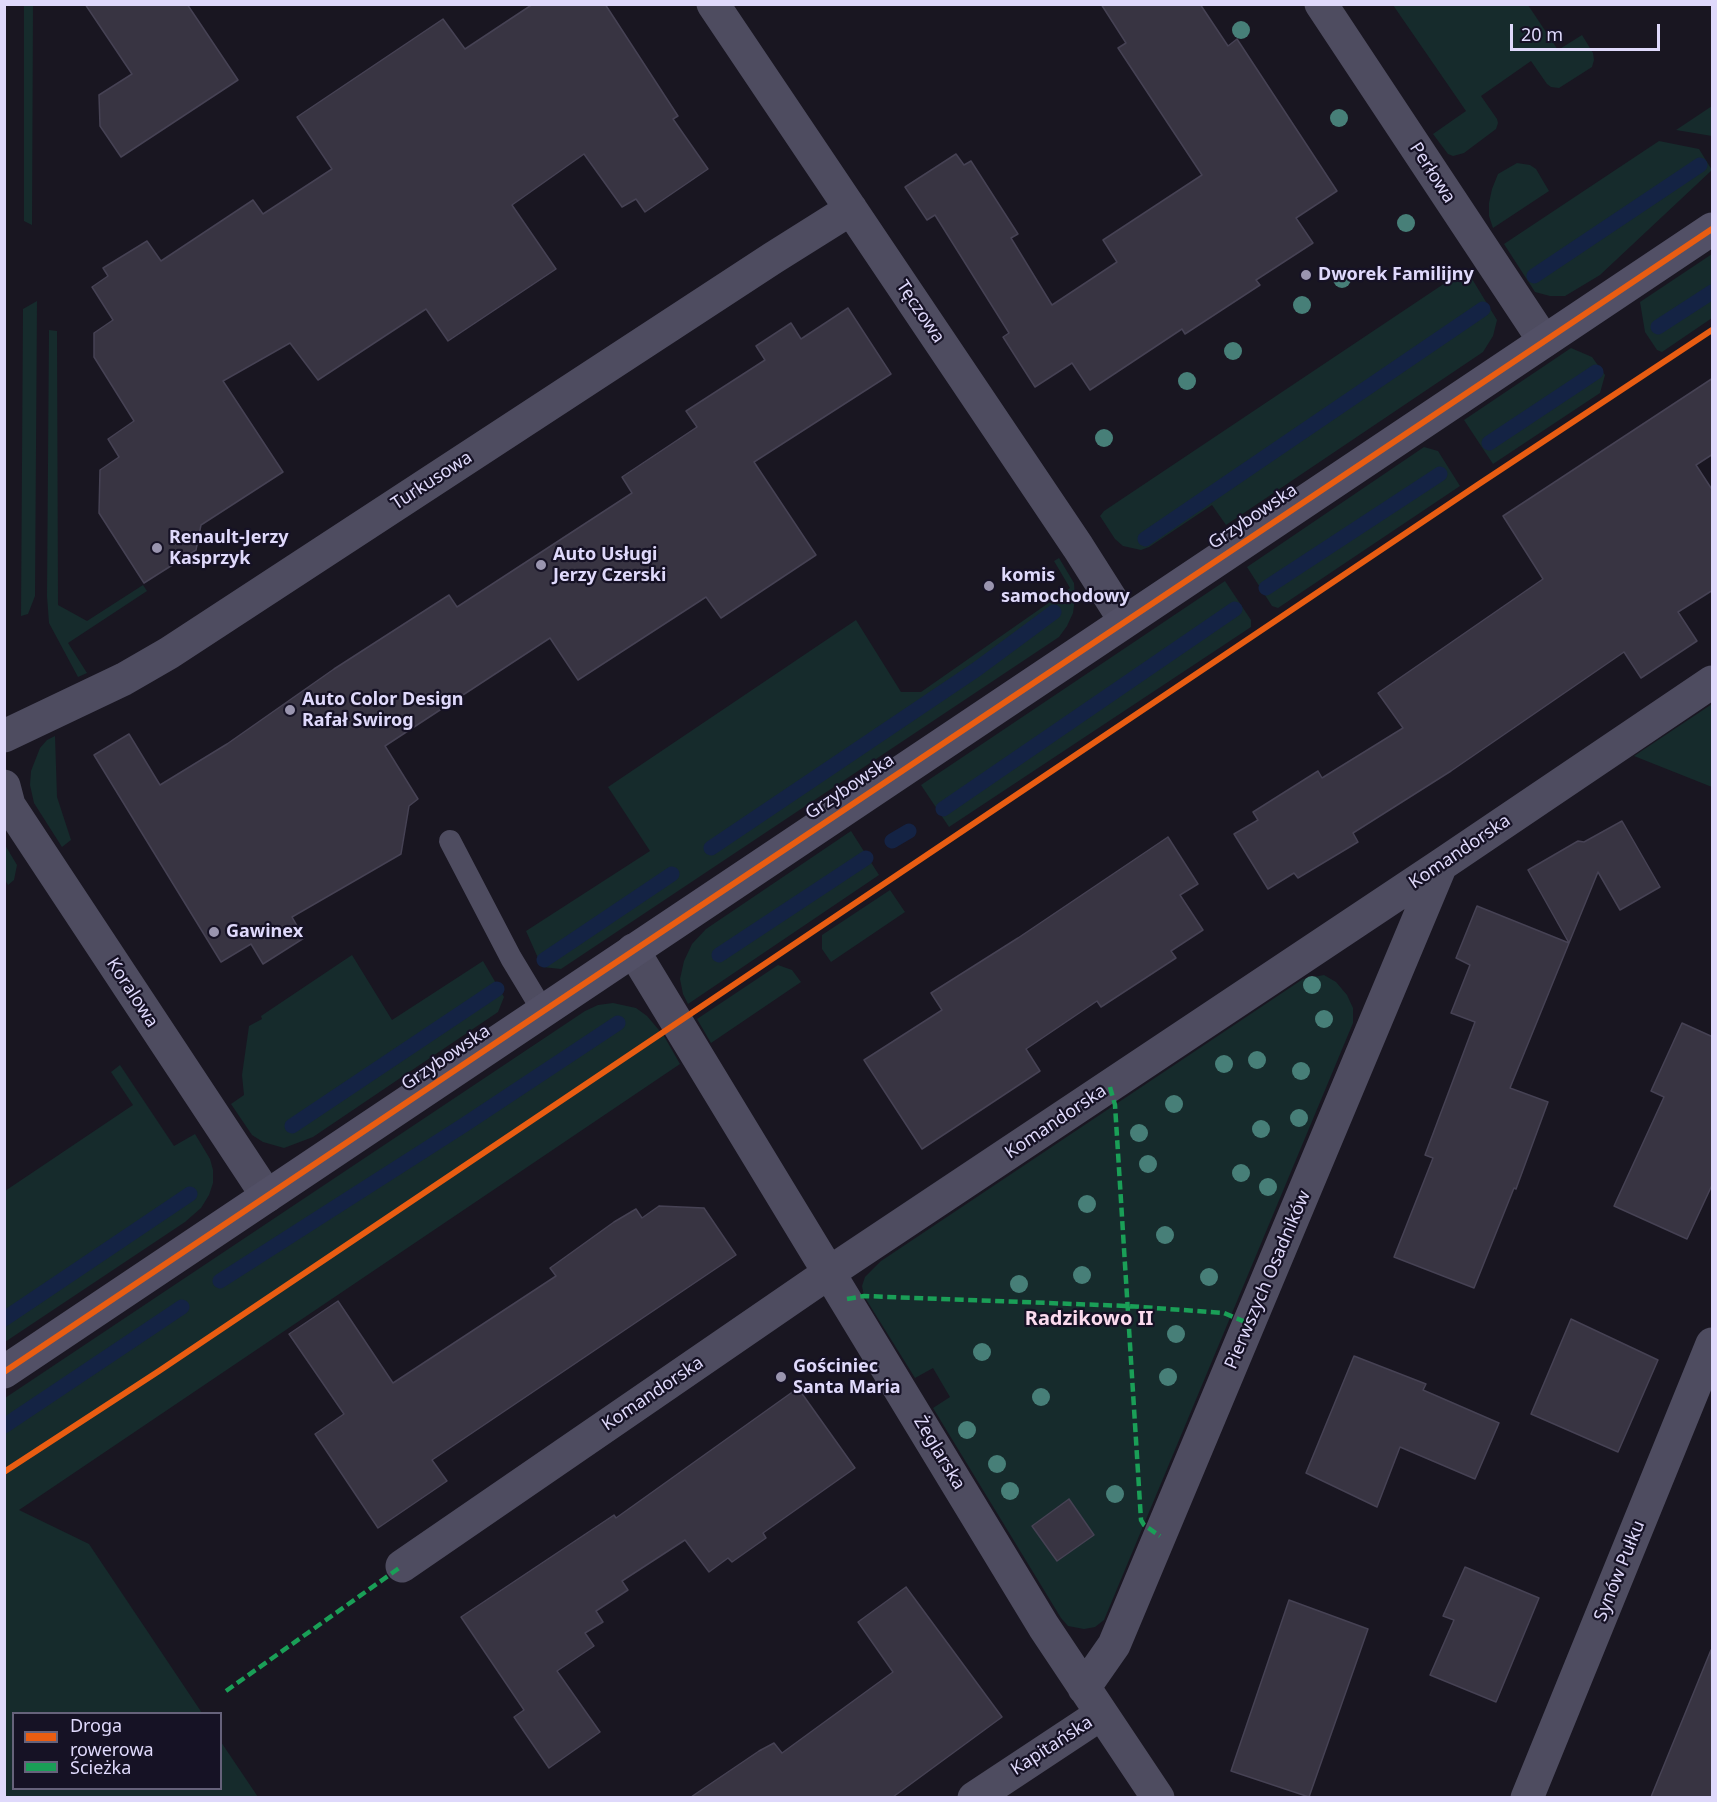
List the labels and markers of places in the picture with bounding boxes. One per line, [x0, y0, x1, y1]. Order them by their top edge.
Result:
place label: Dworek Familijny [1318, 264, 1474, 286]
marker: Dworek Familijny [1299, 268, 1313, 282]
place label: Renault-Jerzy Kasprzyk [169, 527, 289, 570]
marker: Renault-Jerzy Kasprzyk [150, 541, 164, 555]
place label: Auto Usługi Jerzy Czerski [553, 544, 666, 586]
marker: Auto Usługi Jerzy Czerski [534, 558, 548, 572]
place label: komis samochodowy [1001, 565, 1130, 608]
marker: komis samochodowy [982, 579, 996, 593]
place label: Auto Color Design Rafał Swirog [302, 689, 463, 732]
marker: Auto Color Design Rafał Swirog [283, 703, 297, 717]
place label: Gawinex [226, 921, 303, 943]
marker: Gawinex [207, 925, 221, 939]
place label: Gościniec Santa Maria [793, 1356, 901, 1398]
marker: Gościniec Santa Maria [774, 1370, 788, 1384]

